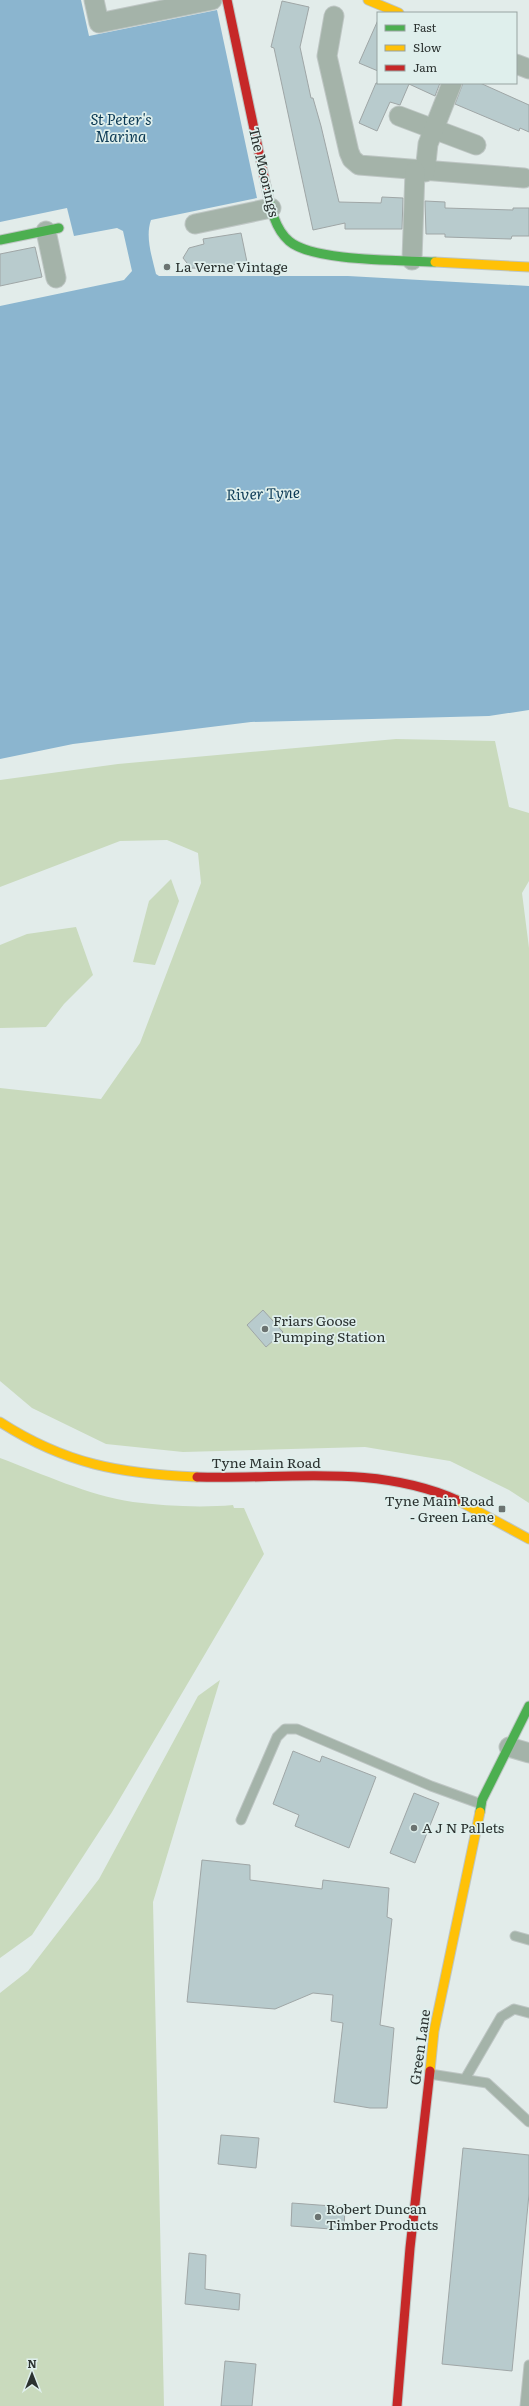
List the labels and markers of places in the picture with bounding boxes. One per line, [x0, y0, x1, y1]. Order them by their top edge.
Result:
place label: La Verne Vintage [175, 256, 288, 276]
marker: La Verne Vintage [162, 262, 172, 272]
place label: Friars Goose Pumping Station [273, 1310, 385, 1346]
marker: Friars Goose Pumping Station [260, 1324, 270, 1334]
place label: Tyne Main Road - Green Lane [384, 1490, 494, 1526]
marker: Tyne Main Road - Green Lane [497, 1504, 507, 1514]
place label: A J N Pallets [422, 1817, 504, 1837]
marker: A J N Pallets [409, 1823, 419, 1833]
place label: Robert Duncan Timber Products [326, 2198, 438, 2234]
marker: Robert Duncan Timber Products [313, 2212, 323, 2222]

